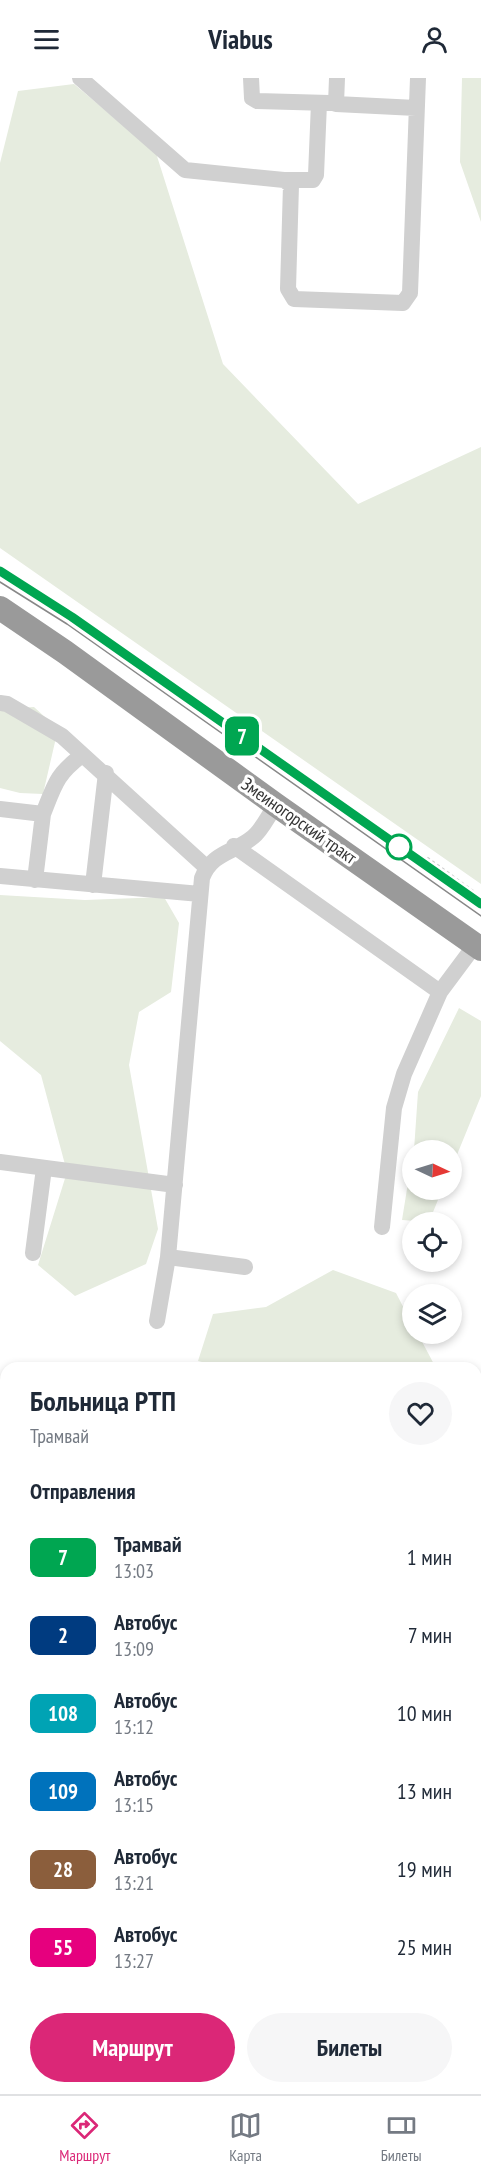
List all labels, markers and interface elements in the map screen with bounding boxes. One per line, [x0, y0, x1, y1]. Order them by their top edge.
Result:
text: Viabus [208, 22, 273, 56]
icon: menu [30, 23, 63, 56]
icon: person [418, 23, 451, 56]
line badge: 7 [222, 716, 262, 756]
text: 7 [237, 723, 247, 750]
street label: Змеиногорский тракт [237, 772, 362, 869]
unlabelled marker [386, 834, 412, 860]
north arrow [402, 1140, 462, 1200]
map controls [402, 1140, 462, 1344]
button: locate [402, 1212, 462, 1272]
button: layers [402, 1284, 462, 1344]
text: Больница РТП [30, 1382, 176, 1419]
button: heart [389, 1382, 452, 1445]
text: Трамвай [30, 1423, 89, 1449]
text: Отправления [30, 1477, 136, 1505]
text: Трамвай [114, 1530, 182, 1558]
text: 1 мин [407, 1543, 452, 1571]
text: 7 [58, 1544, 68, 1571]
text: 13:03 [114, 1558, 154, 1584]
text: Автобус [114, 1608, 177, 1636]
text: 7 мин [408, 1621, 452, 1649]
text: 2 [58, 1622, 68, 1649]
text: 13:09 [114, 1636, 154, 1662]
text: Автобус [114, 1686, 177, 1714]
text: 10 мин [397, 1699, 452, 1727]
text: 108 [48, 1700, 78, 1727]
text: 13:12 [114, 1714, 154, 1740]
text: Автобус [114, 1764, 177, 1792]
text: 13 мин [397, 1777, 452, 1805]
text: 109 [48, 1778, 78, 1805]
text: 13:15 [114, 1792, 154, 1818]
text: Автобус [114, 1842, 177, 1870]
text: 19 мин [397, 1855, 452, 1883]
text: 28 [53, 1856, 73, 1883]
text: 13:21 [114, 1870, 154, 1896]
text: Автобус [114, 1920, 177, 1948]
text: 25 мин [397, 1933, 452, 1961]
text: 55 [53, 1934, 73, 1961]
text: 13:27 [114, 1948, 154, 1974]
button: Маршрут [30, 2013, 235, 2082]
button: Билеты [247, 2013, 452, 2082]
tab: Маршрут [59, 2109, 110, 2165]
tab: Карта [229, 2109, 262, 2165]
tab: Билеты [381, 2109, 422, 2165]

